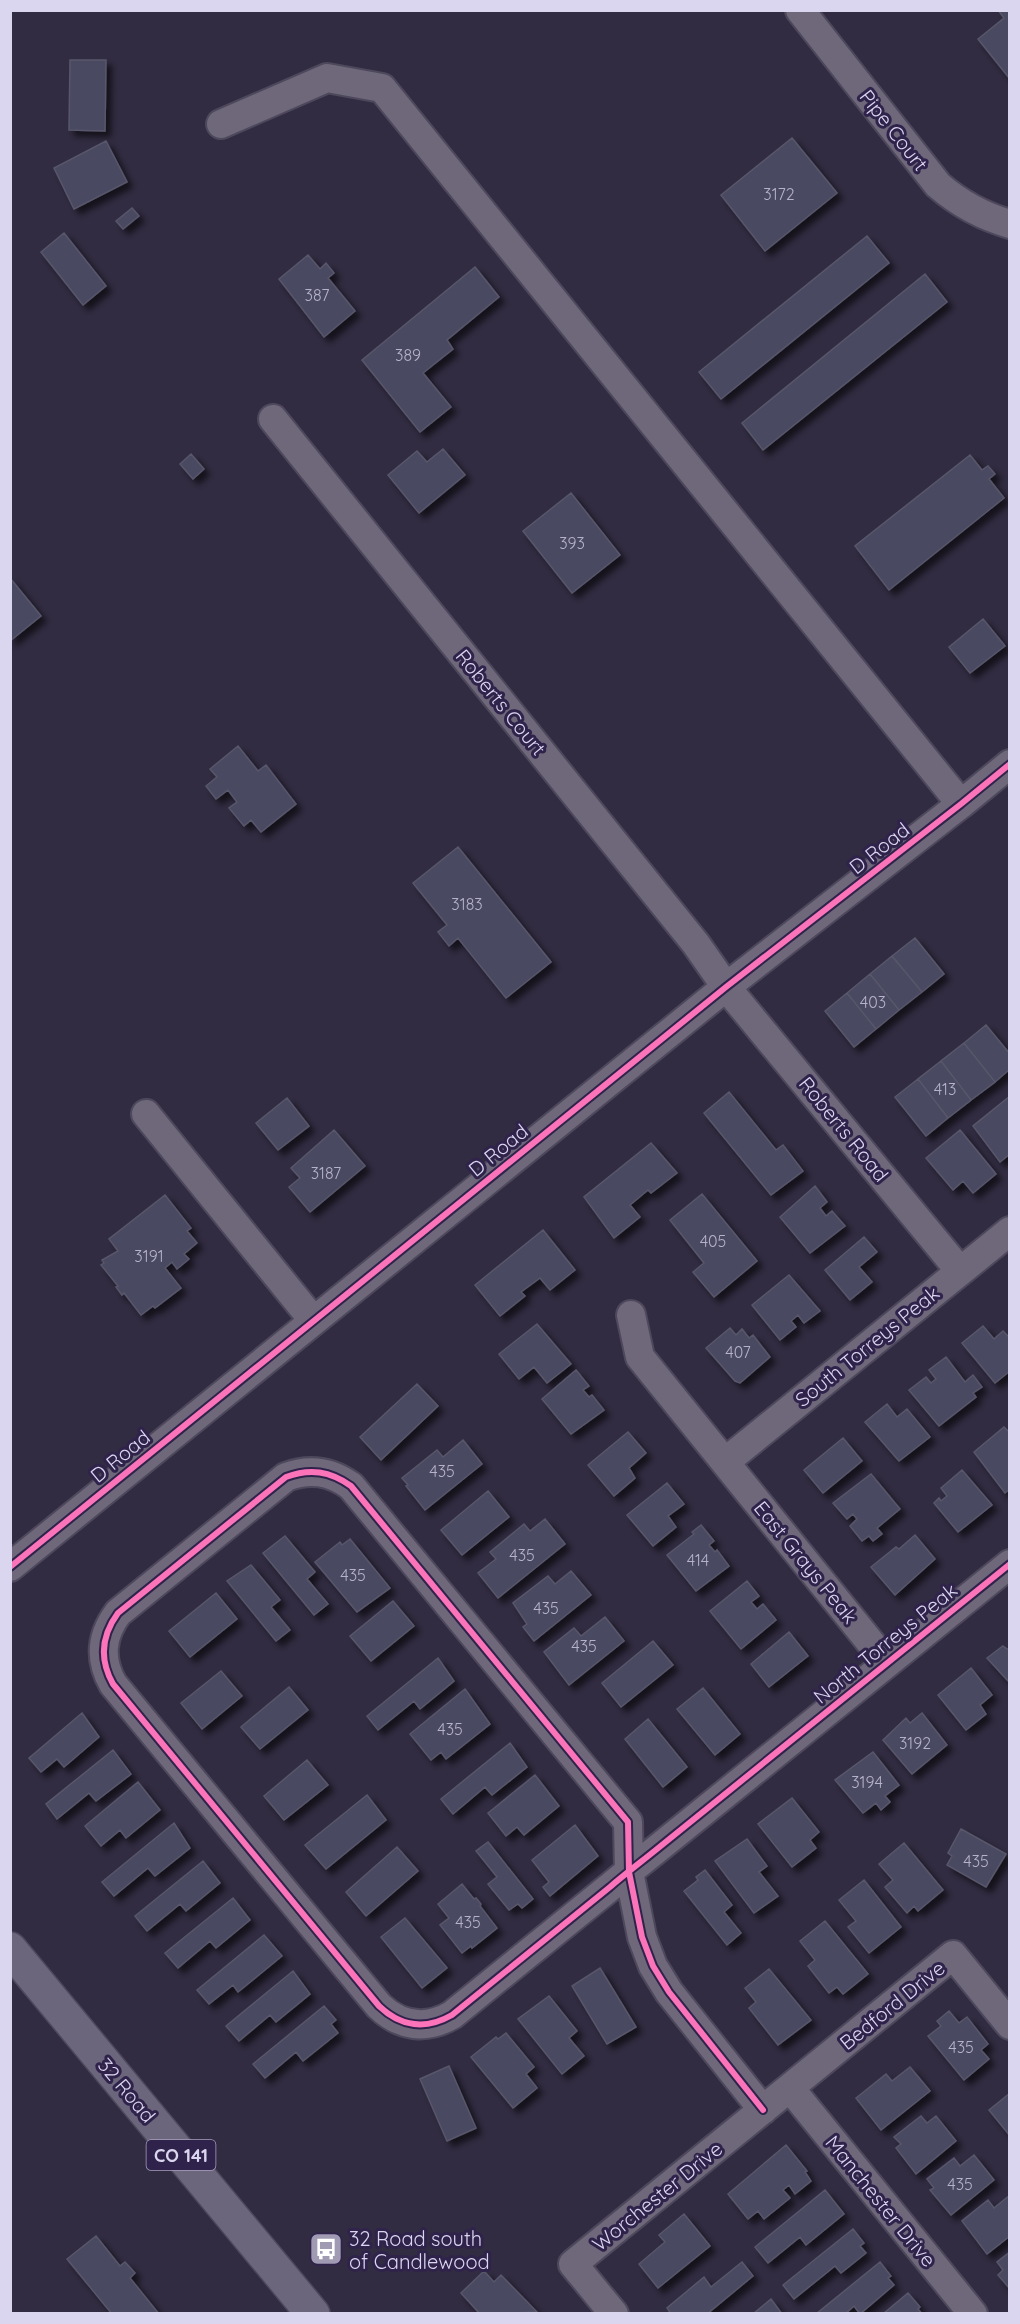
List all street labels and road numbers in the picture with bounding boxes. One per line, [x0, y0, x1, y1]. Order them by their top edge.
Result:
street label: Pipe Court [855, 84, 934, 176]
street label: Roberts Court [451, 644, 552, 760]
street label: D Road [844, 817, 914, 879]
street label: Roberts Road [794, 1071, 894, 1187]
street label: D Road [463, 1118, 533, 1182]
street label: South Torreys Peak [790, 1280, 944, 1412]
street label: D Road [85, 1424, 155, 1488]
street label: East Grays Peak [749, 1496, 863, 1628]
street label: North Torreys Peak [808, 1577, 962, 1709]
street label: Bedford Drive [834, 1955, 950, 2055]
street label: 32 Road [93, 2053, 161, 2127]
street label: Manchester Drive [820, 2130, 942, 2272]
street label: Worchester Drive [587, 2136, 727, 2256]
road number: CO 141 [146, 2140, 216, 2170]

